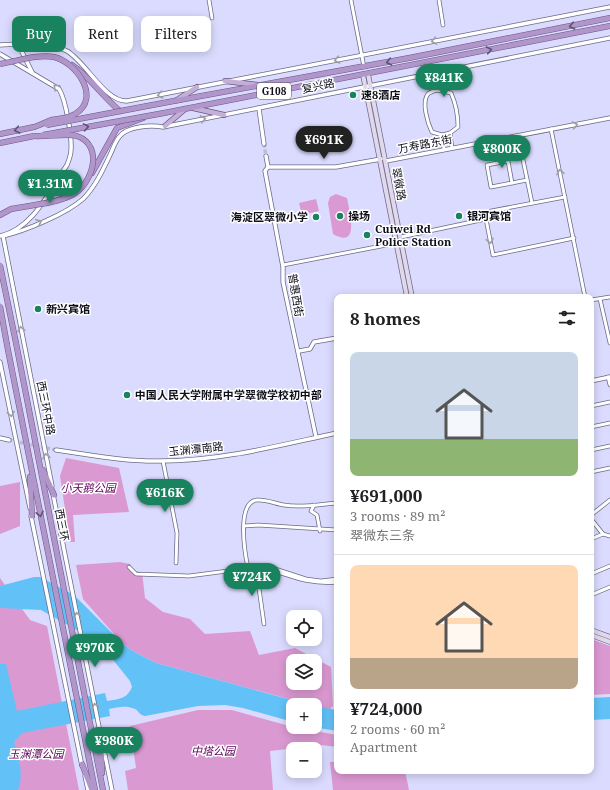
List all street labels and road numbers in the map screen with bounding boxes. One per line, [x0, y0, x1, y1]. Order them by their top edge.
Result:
street label: 复兴路 [300, 75, 336, 96]
road number: G108 [257, 83, 291, 99]
street label: 万寿路东街 [396, 131, 453, 156]
street label: 翠微路 [389, 166, 410, 202]
street label: 普惠西街 [286, 272, 307, 318]
street label: 西三环中路 [34, 379, 59, 436]
street label: 玉渊潭南路 [168, 438, 224, 459]
street label: 西三环 [52, 507, 73, 543]

